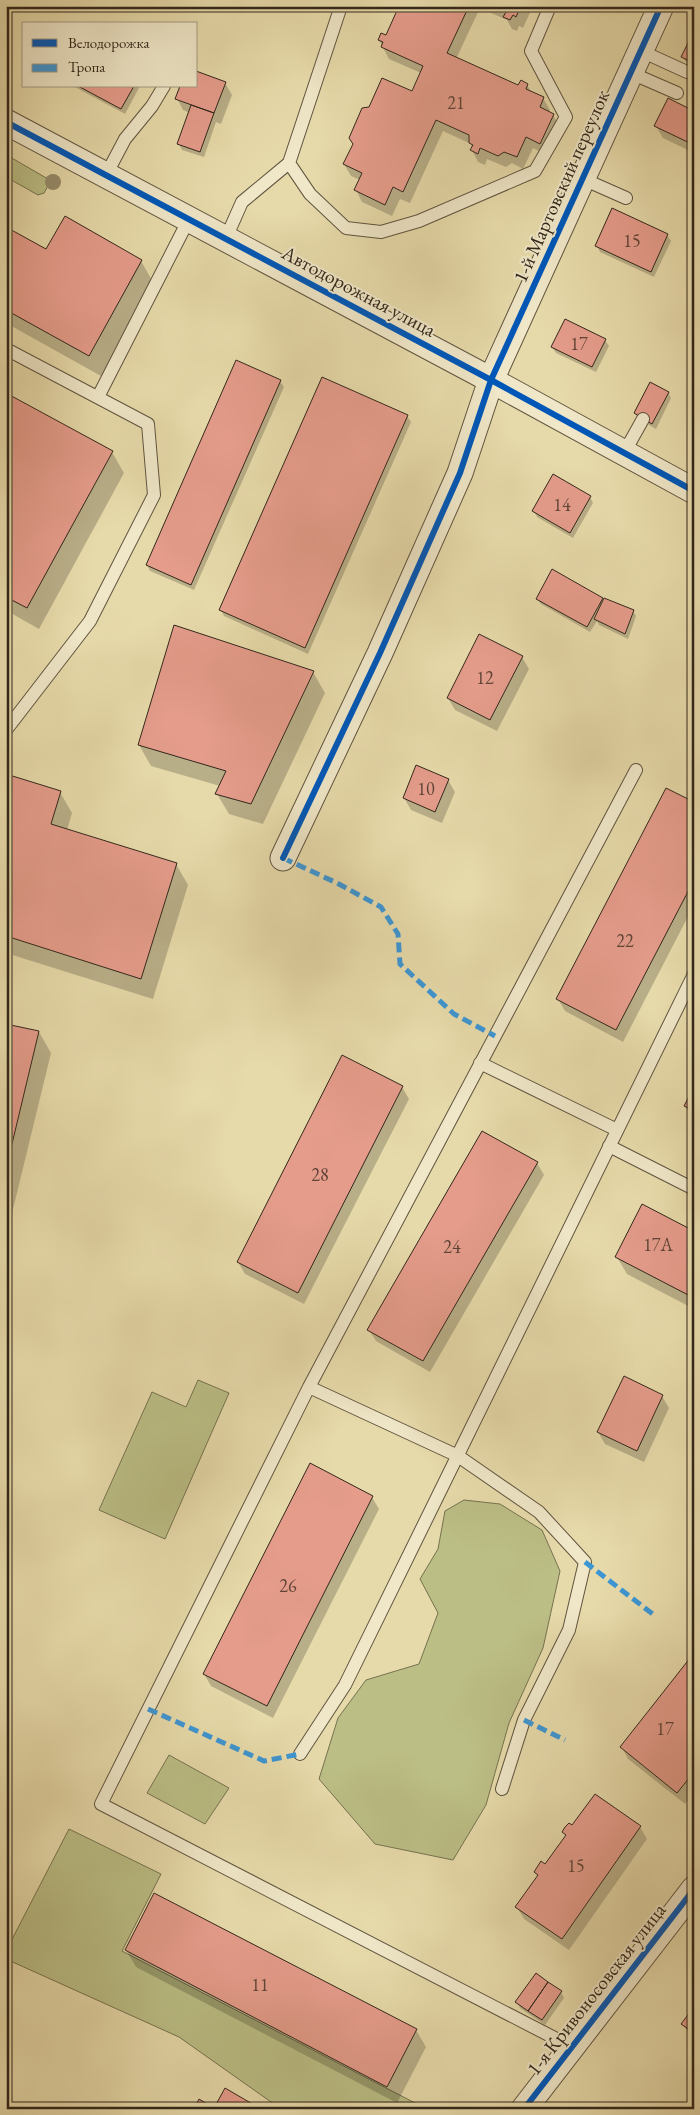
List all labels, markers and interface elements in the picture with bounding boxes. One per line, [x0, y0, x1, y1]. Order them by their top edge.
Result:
legend [22, 22, 198, 88]
text: Велодорожка [68, 33, 149, 52]
text: Тропа [68, 57, 105, 76]
street label: 1-й Мартовский переулок [507, 85, 615, 286]
house number: 21 [447, 91, 465, 114]
house number: 15 [623, 229, 641, 252]
street label: Автодорожная улица [277, 239, 441, 343]
house number: 17 [570, 332, 588, 355]
house number: 14 [553, 493, 571, 516]
house number: 12 [476, 666, 494, 689]
house number: 10 [417, 777, 435, 800]
house number: 22 [616, 929, 634, 952]
house number: 28 [311, 1163, 329, 1186]
house number: 17А [643, 1233, 673, 1256]
house number: 24 [443, 1235, 461, 1258]
house number: 26 [279, 1574, 297, 1597]
house number: 17 [656, 1717, 674, 1740]
house number: 15 [567, 1854, 585, 1877]
street label: 1-я Кривоносовская улица [521, 1898, 671, 2080]
house number: 11 [251, 1973, 269, 1996]

